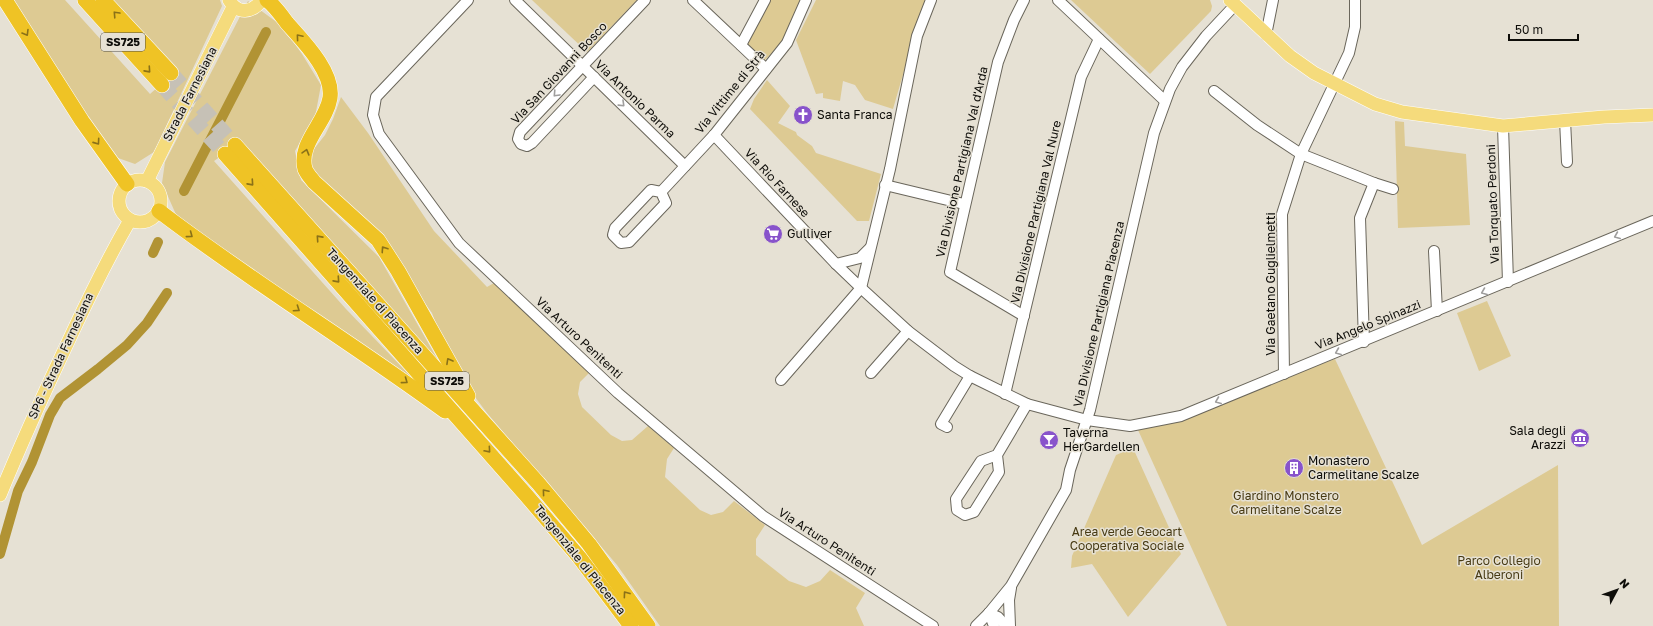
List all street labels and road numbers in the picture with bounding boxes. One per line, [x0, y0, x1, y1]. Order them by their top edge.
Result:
street label: Via San Giovanni Bosco [507, 19, 610, 127]
road number: SS725 [101, 33, 145, 51]
street label: Strada Farnesiana [159, 44, 220, 143]
street label: Via Vittime di Strà [691, 47, 768, 136]
street label: Via Antonio Parma [592, 57, 679, 141]
street label: Via Divisione Partigiana Val d'Arda [932, 65, 991, 259]
street label: Via Divisione Partigiana Val Nure [1007, 119, 1064, 305]
street label: Via Torquato Perdoni [1483, 144, 1502, 264]
street label: Via Rio Farnese [742, 145, 813, 220]
street label: Via Gaetano Guglielmetti [1263, 212, 1278, 356]
street label: Via Divisione Partigiana Piacenza [1070, 219, 1127, 408]
street label: Tangenziale di Piacenza [324, 245, 427, 357]
street label: SP6 - Strada Farnesiana [25, 290, 96, 421]
street label: Via Arturo Penitenti [533, 294, 626, 382]
street label: Via Angelo Spinazzi [1313, 296, 1423, 353]
road number: SS725 [425, 372, 469, 390]
street label: Tangenziale di Piacenza [531, 502, 629, 618]
street label: Via Arturo Penitenti [776, 504, 879, 579]

